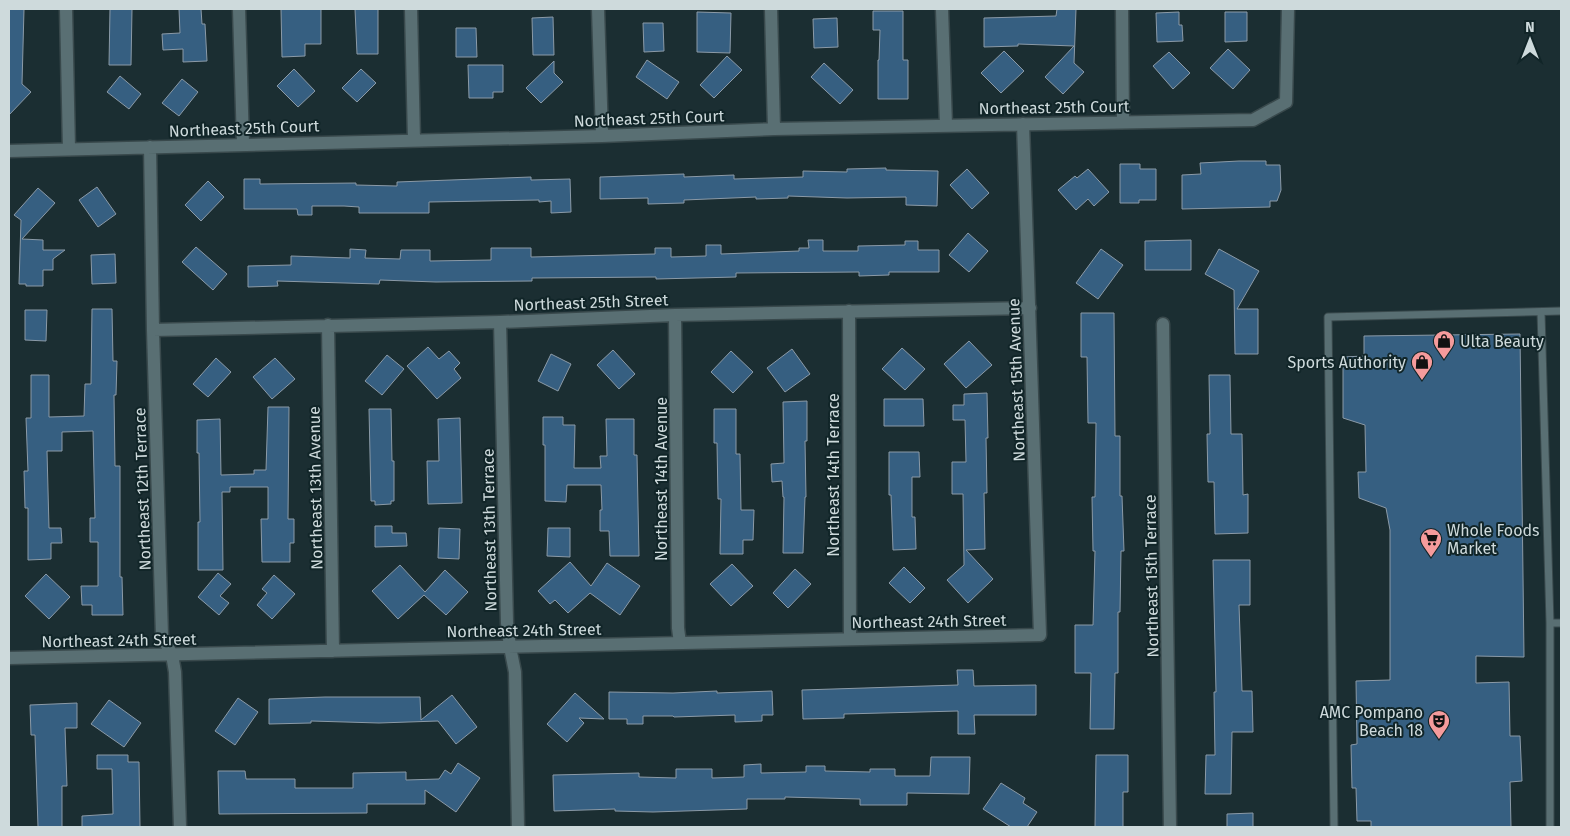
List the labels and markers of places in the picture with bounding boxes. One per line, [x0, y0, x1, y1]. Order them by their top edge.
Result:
shop icon: Ulta Beauty [1432, 329, 1456, 360]
place label: Ulta Beauty [1460, 332, 1544, 351]
shop icon: Sports Authority [1410, 350, 1434, 381]
place label: Sports Authority [1288, 353, 1406, 372]
place label: Whole Foods Market [1447, 521, 1540, 558]
supermarket icon: Whole Foods Market [1419, 527, 1443, 558]
place label: AMC Pompano Beach 18 [1320, 703, 1423, 740]
theatre icon: AMC Pompano Beach 18 [1427, 709, 1451, 740]

